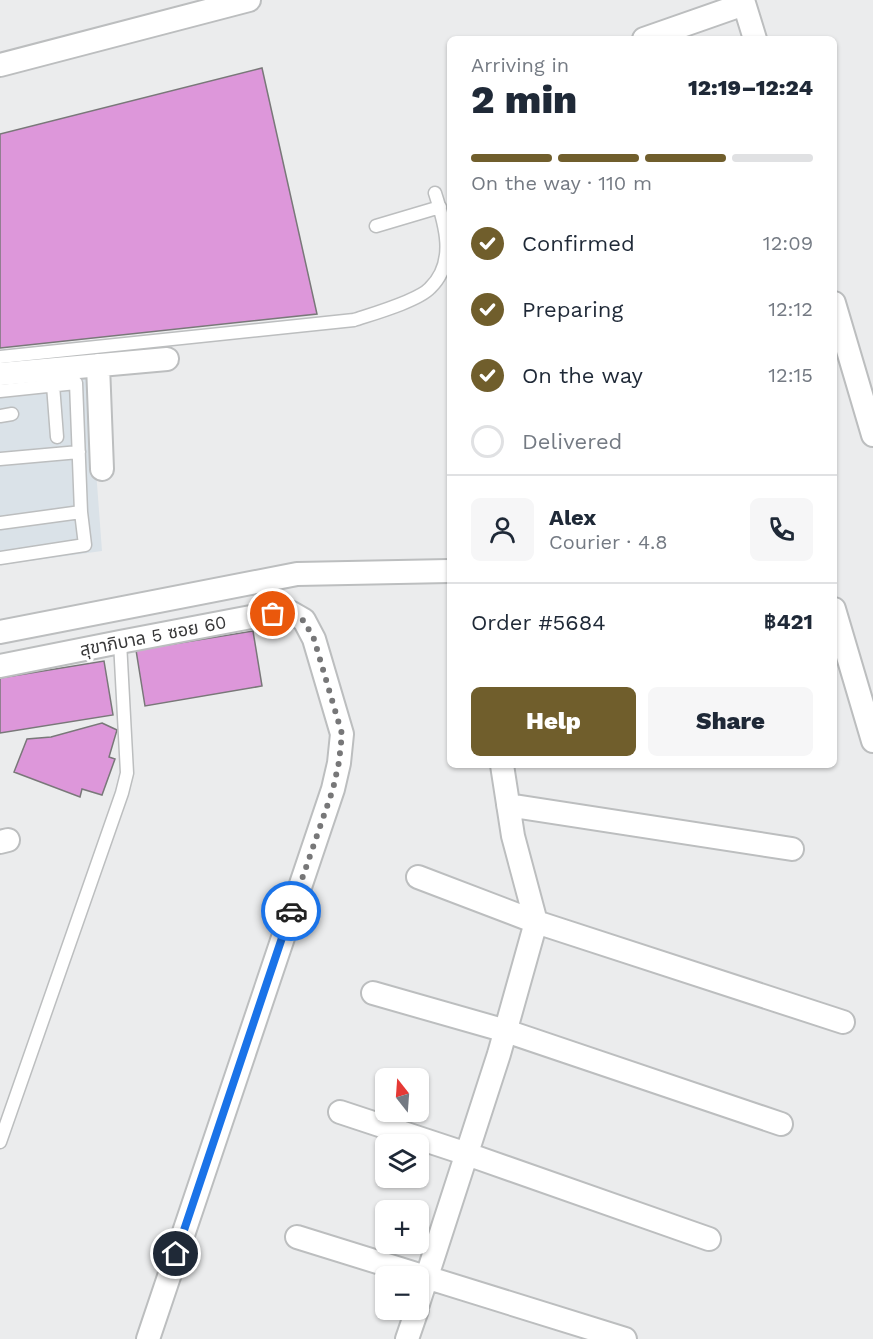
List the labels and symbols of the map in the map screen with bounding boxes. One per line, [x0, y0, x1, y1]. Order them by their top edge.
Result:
pin [247, 588, 298, 639]
street label: สุขาภิบาล 5 ซอย 60 [78, 611, 228, 661]
courier [261, 881, 321, 941]
north arrow [375, 1068, 429, 1122]
pin [150, 1228, 201, 1279]

